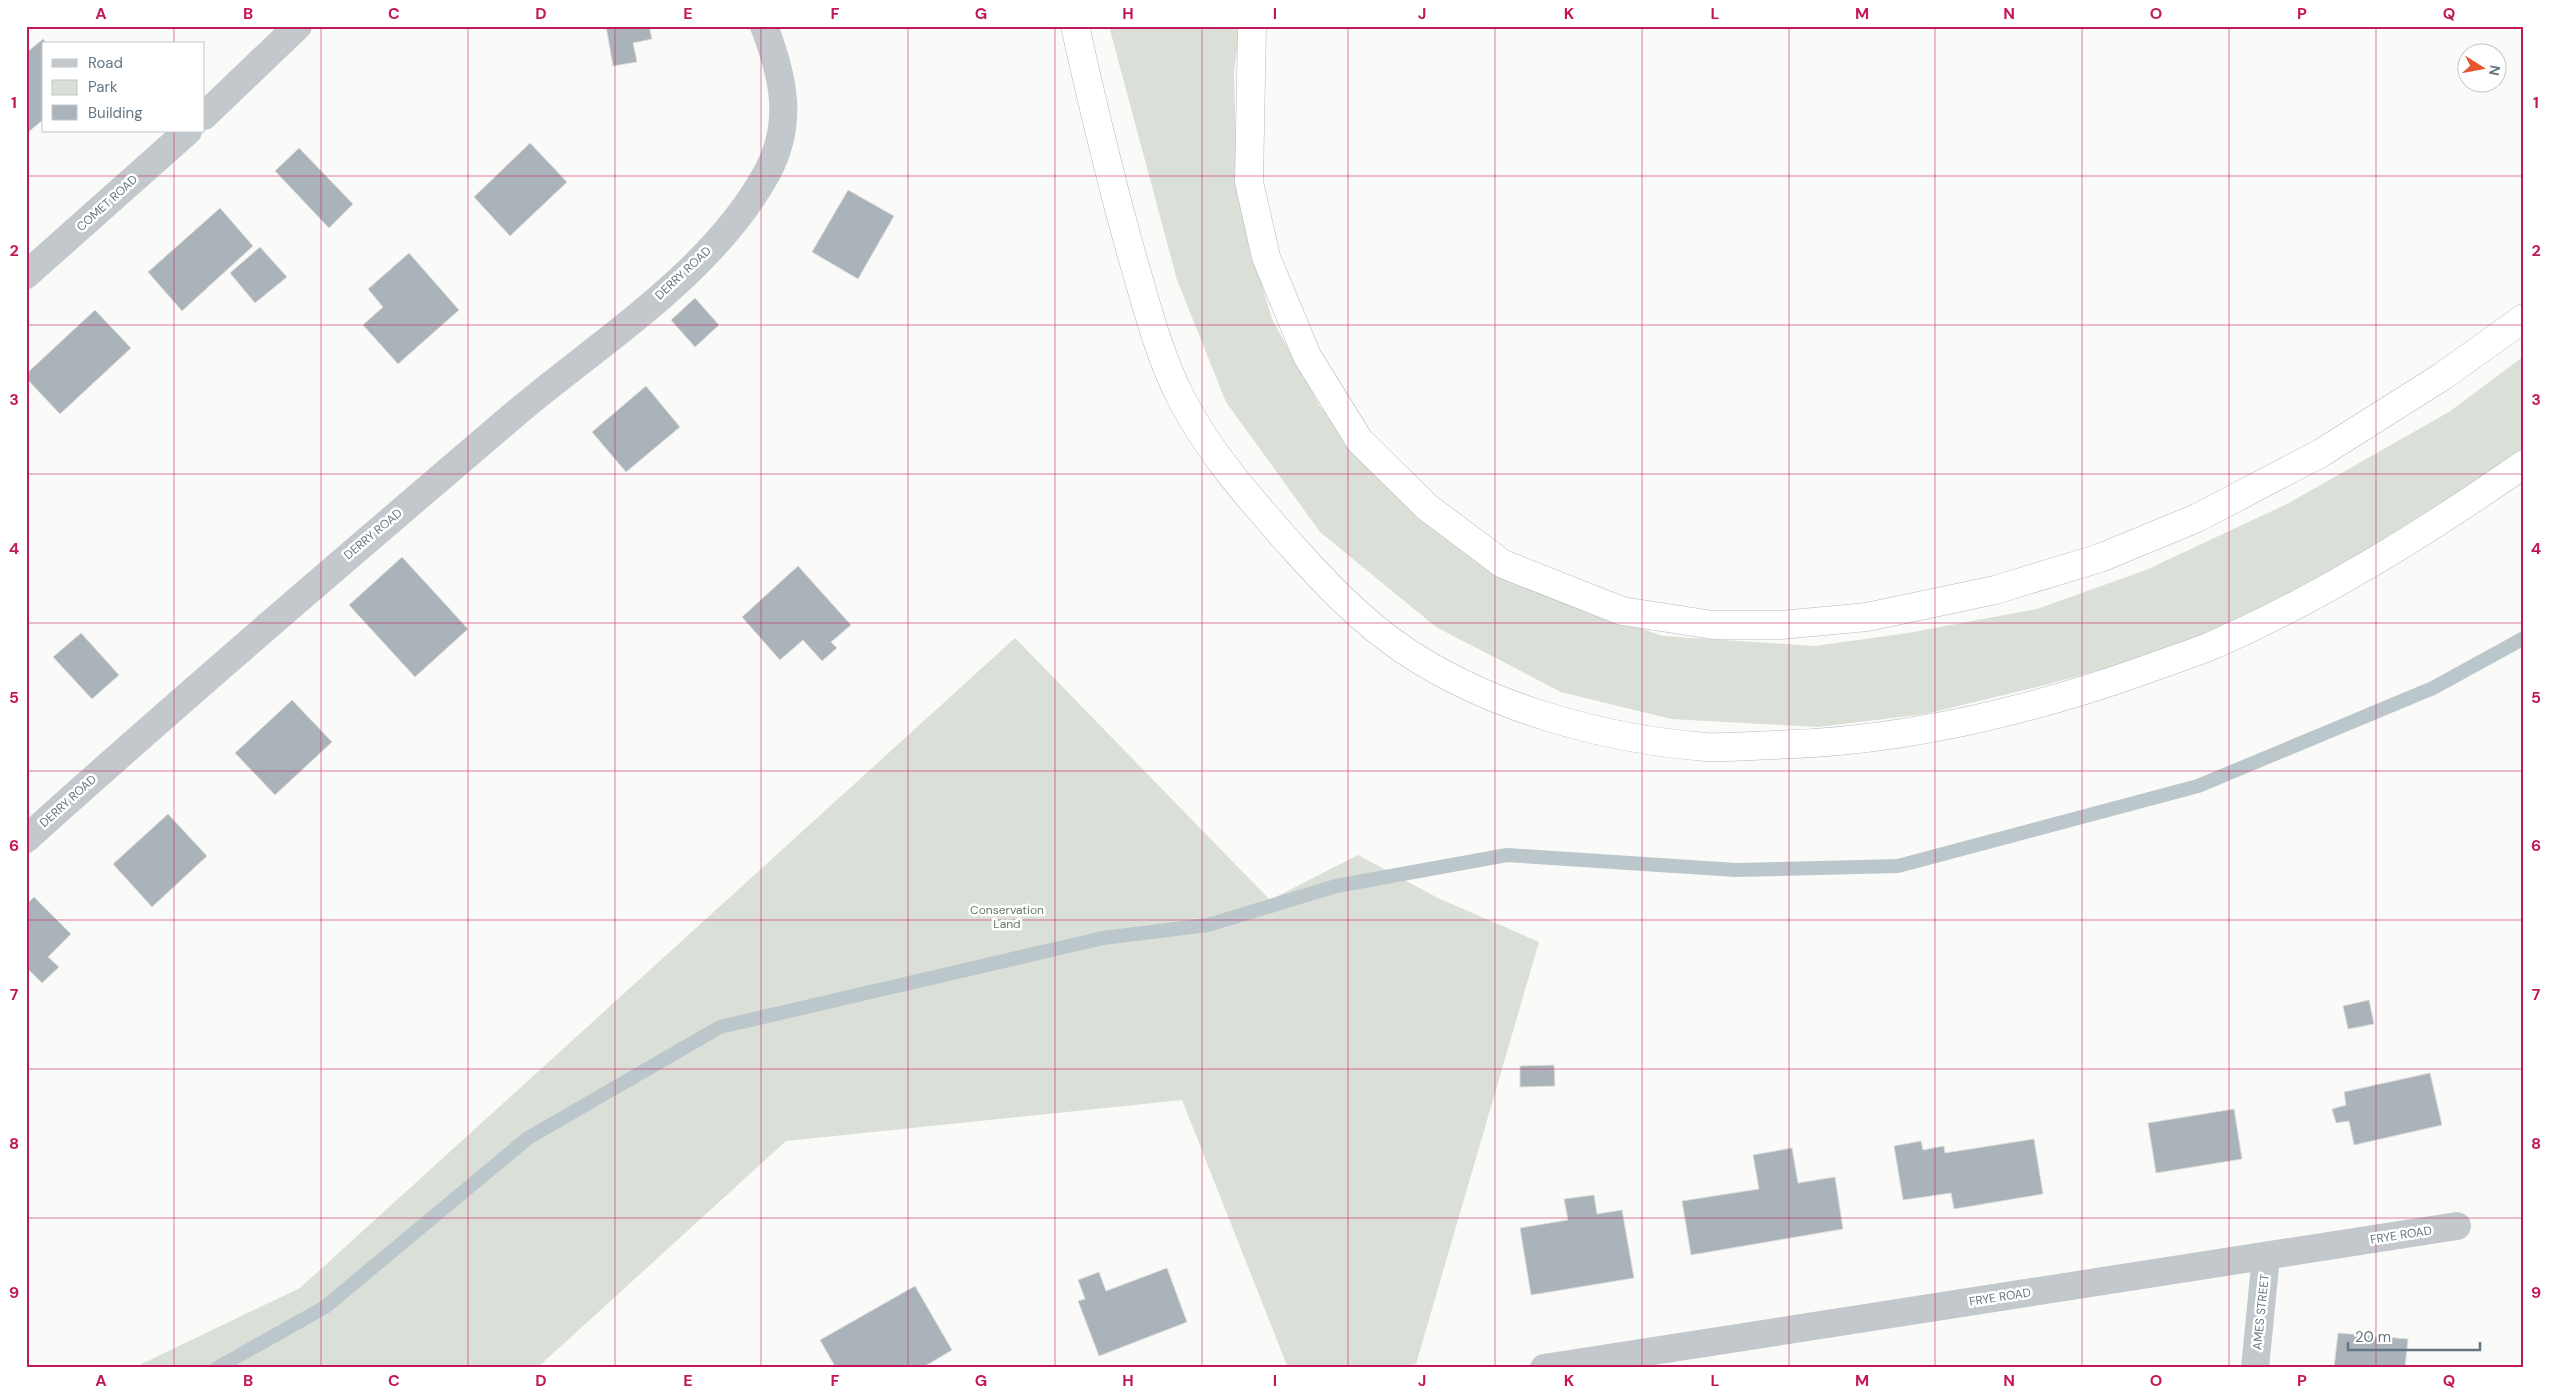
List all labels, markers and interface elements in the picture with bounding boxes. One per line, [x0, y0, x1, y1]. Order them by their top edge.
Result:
text: A [95, 3, 107, 24]
text: B [243, 3, 253, 24]
text: C [388, 3, 400, 24]
text: D [535, 3, 547, 24]
text: E [683, 3, 693, 24]
text: F [831, 3, 840, 24]
text: G [975, 3, 987, 24]
text: H [1122, 3, 1134, 24]
text: I [1273, 3, 1277, 24]
text: J [1418, 3, 1426, 24]
text: K [1564, 3, 1575, 24]
text: L [1711, 3, 1720, 24]
text: M [1855, 3, 1869, 24]
text: N [2003, 3, 2015, 24]
text: O [2150, 3, 2162, 24]
text: P [2297, 3, 2307, 24]
text: Q [2443, 3, 2455, 24]
legend [42, 42, 205, 132]
north arrow [2458, 42, 2508, 92]
text: Road [88, 53, 123, 73]
text: N [2485, 64, 2505, 77]
text: Park [88, 77, 118, 97]
text: 1 [11, 92, 17, 113]
text: 1 [2533, 92, 2539, 113]
text: Building [88, 103, 143, 123]
street label: COMET ROAD [73, 171, 141, 235]
text: 2 [9, 240, 19, 261]
text: 2 [2531, 240, 2541, 261]
street label: DERRY ROAD [652, 243, 714, 303]
text: 3 [9, 389, 19, 410]
text: 3 [2531, 389, 2541, 410]
street label: DERRY ROAD [341, 505, 405, 563]
text: 4 [9, 538, 19, 559]
text: 4 [2531, 538, 2541, 559]
text: 5 [9, 687, 19, 708]
text: 5 [2531, 687, 2541, 708]
street label: DERRY ROAD [36, 771, 100, 831]
text: 6 [9, 835, 19, 856]
text: 6 [2531, 835, 2541, 856]
park label: Conservation Land [970, 902, 1044, 932]
text: 7 [10, 984, 19, 1005]
text: 7 [2532, 984, 2541, 1005]
text: 8 [9, 1133, 19, 1154]
text: 8 [2531, 1133, 2541, 1154]
street label: FRYE ROAD [2369, 1222, 2433, 1248]
street label: AMES STREET [2249, 1273, 2273, 1351]
text: 9 [9, 1282, 19, 1303]
text: 9 [2531, 1282, 2541, 1303]
street label: FRYE ROAD [1968, 1284, 2032, 1310]
scale bar [2348, 1319, 2480, 1351]
text: 20 m [2355, 1327, 2391, 1347]
text: A [95, 1370, 107, 1391]
text: B [243, 1370, 253, 1391]
text: C [388, 1370, 400, 1391]
text: D [535, 1370, 547, 1391]
text: E [683, 1370, 693, 1391]
text: F [831, 1370, 840, 1391]
text: G [975, 1370, 987, 1391]
text: H [1122, 1370, 1134, 1391]
text: I [1273, 1370, 1277, 1391]
text: J [1418, 1370, 1426, 1391]
text: K [1564, 1370, 1575, 1391]
text: L [1711, 1370, 1720, 1391]
text: M [1855, 1370, 1869, 1391]
text: N [2003, 1370, 2015, 1391]
text: O [2150, 1370, 2162, 1391]
text: P [2297, 1370, 2307, 1391]
text: Q [2443, 1370, 2455, 1391]

